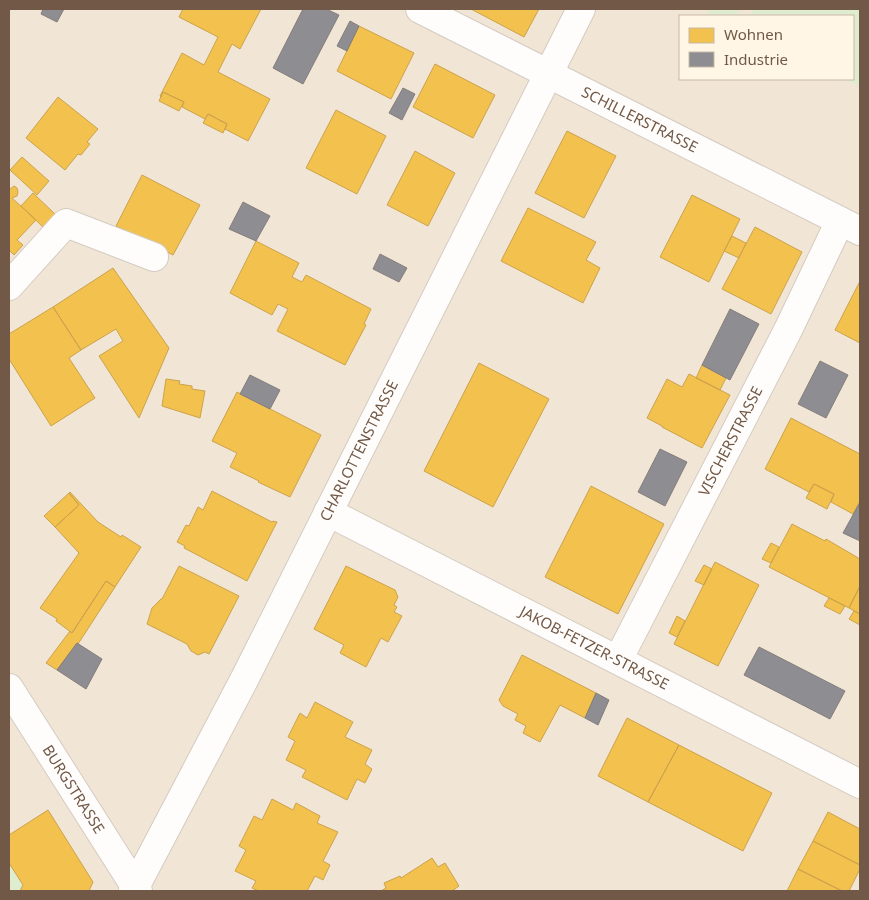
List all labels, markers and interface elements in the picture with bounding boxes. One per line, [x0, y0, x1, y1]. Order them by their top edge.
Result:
legend [679, 15, 854, 80]
text: Wohnen [724, 24, 783, 44]
text: Industrie [724, 49, 788, 69]
street label: SCHILLERSTRASSE [579, 81, 702, 157]
street label: CHARLOTTENSTRASSE [314, 376, 402, 524]
street label: VISCHERSTRASSE [693, 382, 766, 499]
street label: JAKOB-FETZER-STRASSE [515, 600, 673, 694]
street label: BURGSTRASSE [39, 741, 110, 837]

